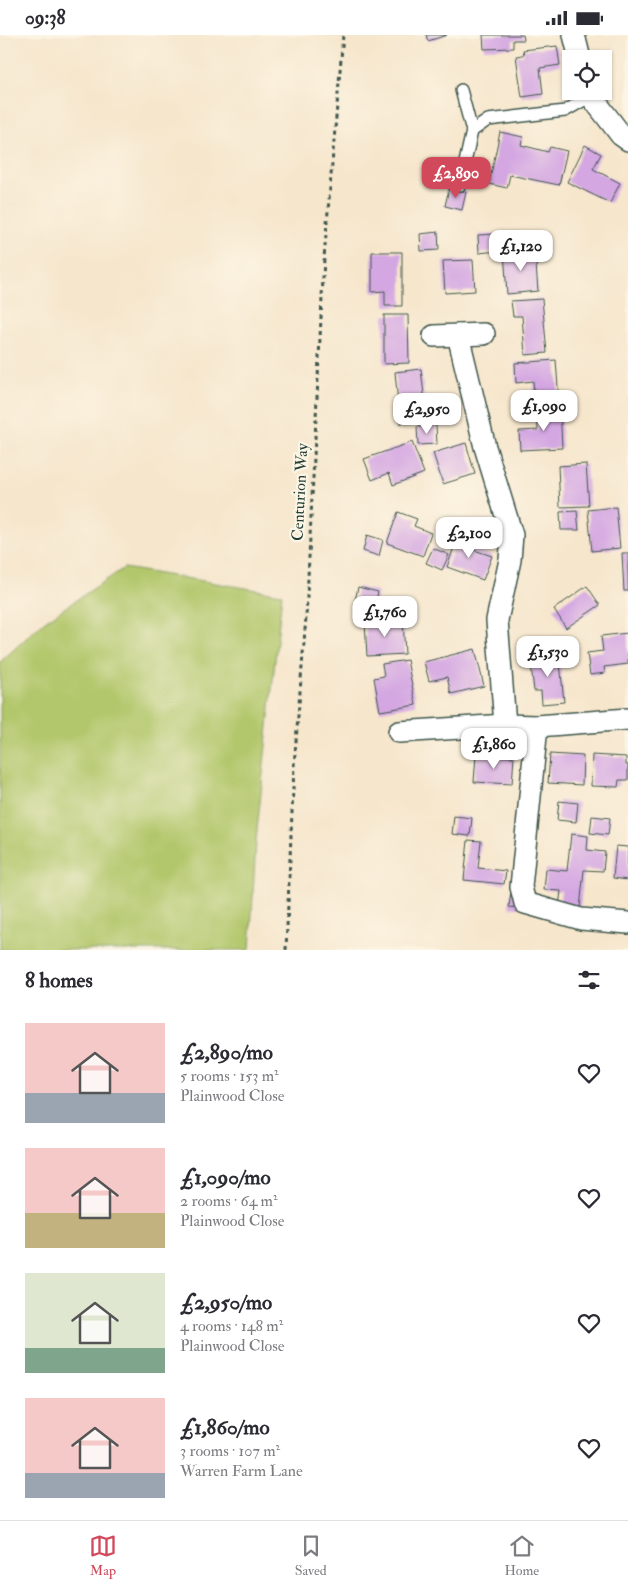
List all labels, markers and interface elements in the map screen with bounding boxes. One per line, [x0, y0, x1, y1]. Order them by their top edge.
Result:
text: 09:38 [25, 6, 65, 30]
map controls [562, 50, 612, 100]
button: locate [562, 50, 612, 100]
pin: £2,890 [415, 156, 497, 199]
text: £2,890 [433, 163, 479, 183]
pin: £1,120 [480, 229, 562, 272]
text: £1,120 [500, 236, 542, 256]
pin: £1,090 [503, 389, 585, 432]
pin: £2,950 [386, 393, 468, 435]
text: £1,090 [522, 396, 566, 416]
text: £2,950 [404, 399, 450, 419]
street label: Centurion Way [287, 442, 313, 541]
pin: £2,100 [428, 517, 510, 559]
text: £2,100 [447, 523, 491, 543]
pin: £1,760 [344, 595, 426, 638]
text: £1,760 [363, 602, 407, 622]
pin: £1,530 [507, 635, 589, 678]
text: £1,530 [527, 642, 569, 662]
pin: £1,860 [453, 727, 535, 770]
text: £1,860 [472, 734, 516, 754]
icon: filters [575, 966, 603, 994]
text: 8 homes [25, 967, 93, 994]
text: £2,890/mo [180, 1039, 273, 1066]
icon: home [65, 1043, 125, 1103]
icon: heart [575, 1059, 603, 1087]
text: 5 rooms · 153 m² [180, 1066, 279, 1086]
text: Plainwood Close [180, 1086, 284, 1106]
text: £1,090/mo [180, 1164, 271, 1191]
icon: home [65, 1168, 125, 1228]
icon: heart [575, 1184, 603, 1212]
text: 2 rooms · 64 m² [180, 1191, 278, 1211]
text: Plainwood Close [180, 1211, 284, 1231]
text: £2,950/mo [180, 1289, 272, 1316]
icon: home [65, 1293, 125, 1353]
icon: heart [575, 1309, 603, 1337]
text: 4 rooms · 148 m² [180, 1316, 283, 1336]
text: Plainwood Close [180, 1336, 284, 1356]
text: £1,860/mo [180, 1414, 270, 1441]
icon: home [65, 1418, 125, 1478]
icon: heart [575, 1434, 603, 1462]
text: 3 rooms · 107 m² [180, 1441, 280, 1461]
text: Warren Farm Lane [180, 1461, 303, 1481]
tab: Map [89, 1532, 117, 1579]
tab: Saved [295, 1532, 327, 1579]
tab: Home [504, 1532, 539, 1579]

